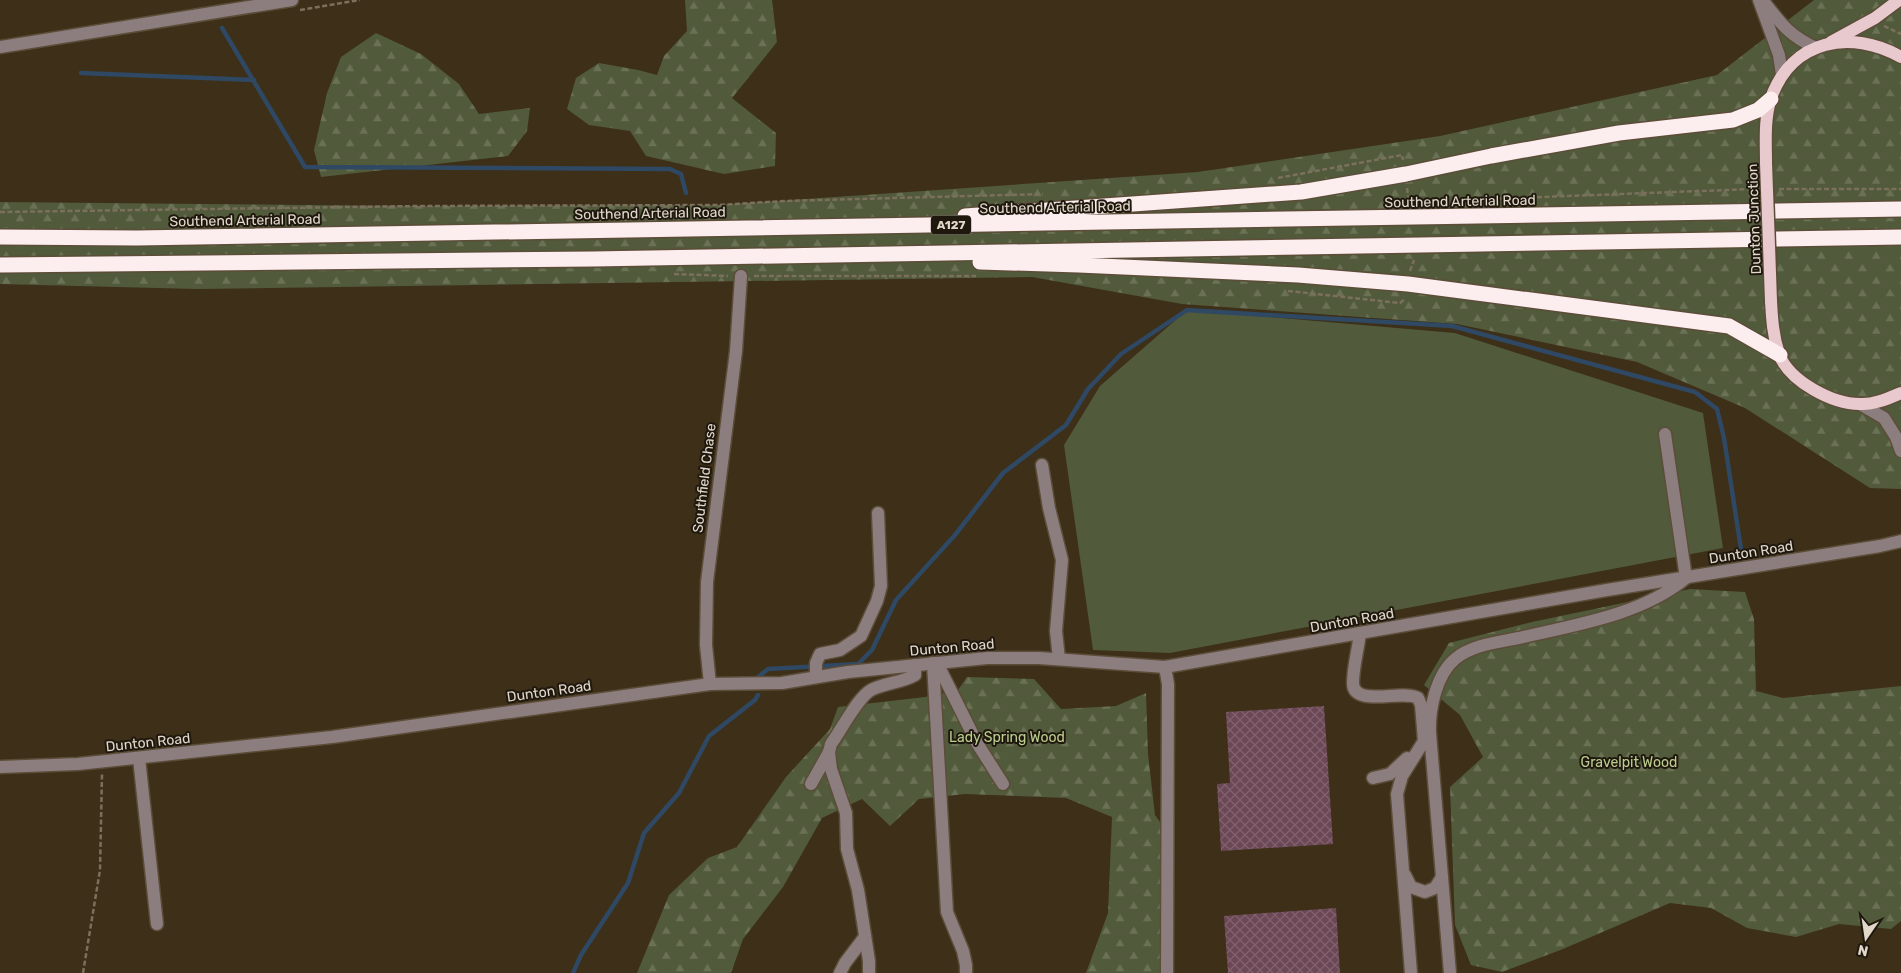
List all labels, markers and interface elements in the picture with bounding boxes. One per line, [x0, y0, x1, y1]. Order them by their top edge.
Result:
street label: Dunton Junction [1744, 163, 1765, 275]
street label: Southend Arterial Road [1384, 192, 1536, 211]
street label: Southend Arterial Road [979, 198, 1131, 217]
street label: Southend Arterial Road [574, 204, 726, 223]
street label: Southend Arterial Road [169, 211, 321, 230]
road number: A127 [931, 216, 971, 234]
street label: Southfield Chase [689, 422, 720, 534]
street label: Dunton Road [1708, 537, 1794, 568]
street label: Dunton Road [1309, 605, 1395, 636]
street label: Dunton Road [909, 635, 995, 660]
street label: Dunton Road [506, 677, 592, 706]
park label: Lady Spring Wood [949, 729, 1065, 746]
street label: Dunton Road [105, 730, 191, 755]
park label: Gravelpit Wood [1581, 754, 1677, 771]
north arrow [1841, 913, 1891, 963]
text: N [1856, 941, 1870, 960]

